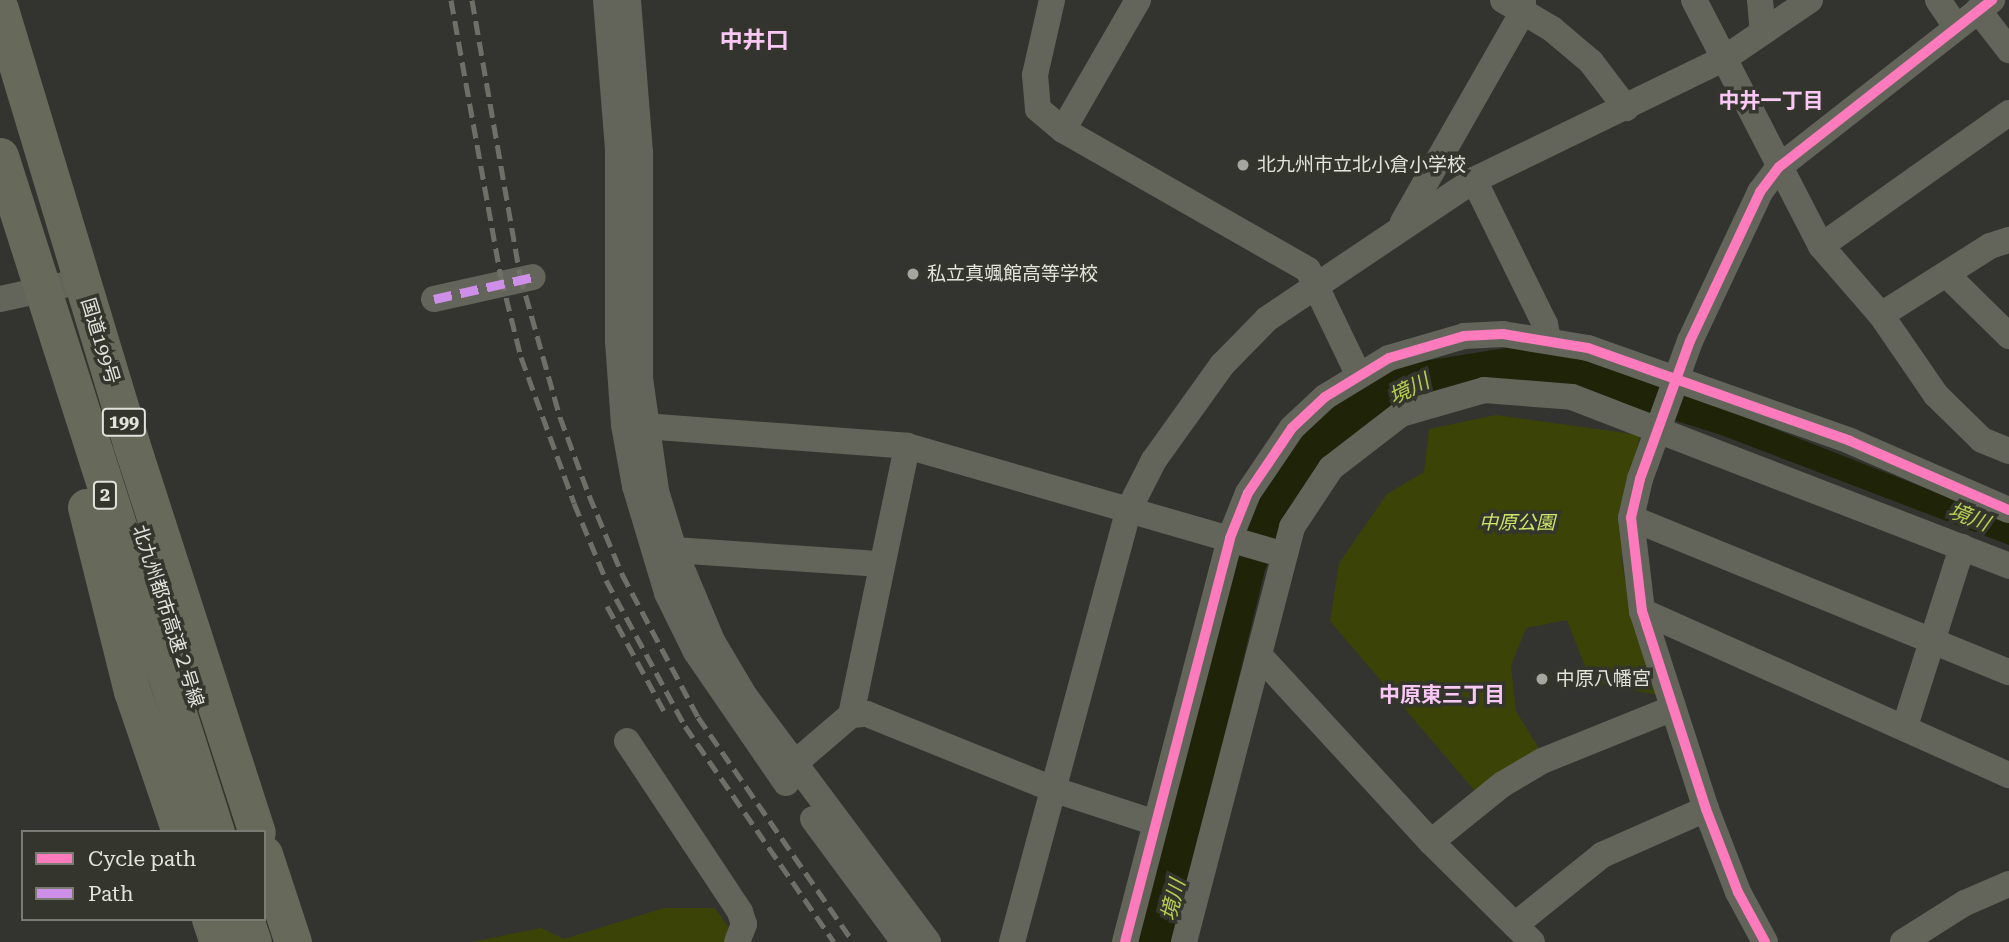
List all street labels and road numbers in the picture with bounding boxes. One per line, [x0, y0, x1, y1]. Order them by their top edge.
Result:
street label: 国道199号 [76, 295, 124, 387]
road number: 199 [101, 408, 147, 436]
road number: 2 [93, 480, 117, 509]
street label: 北九州都市高速２号線 [128, 522, 208, 710]

